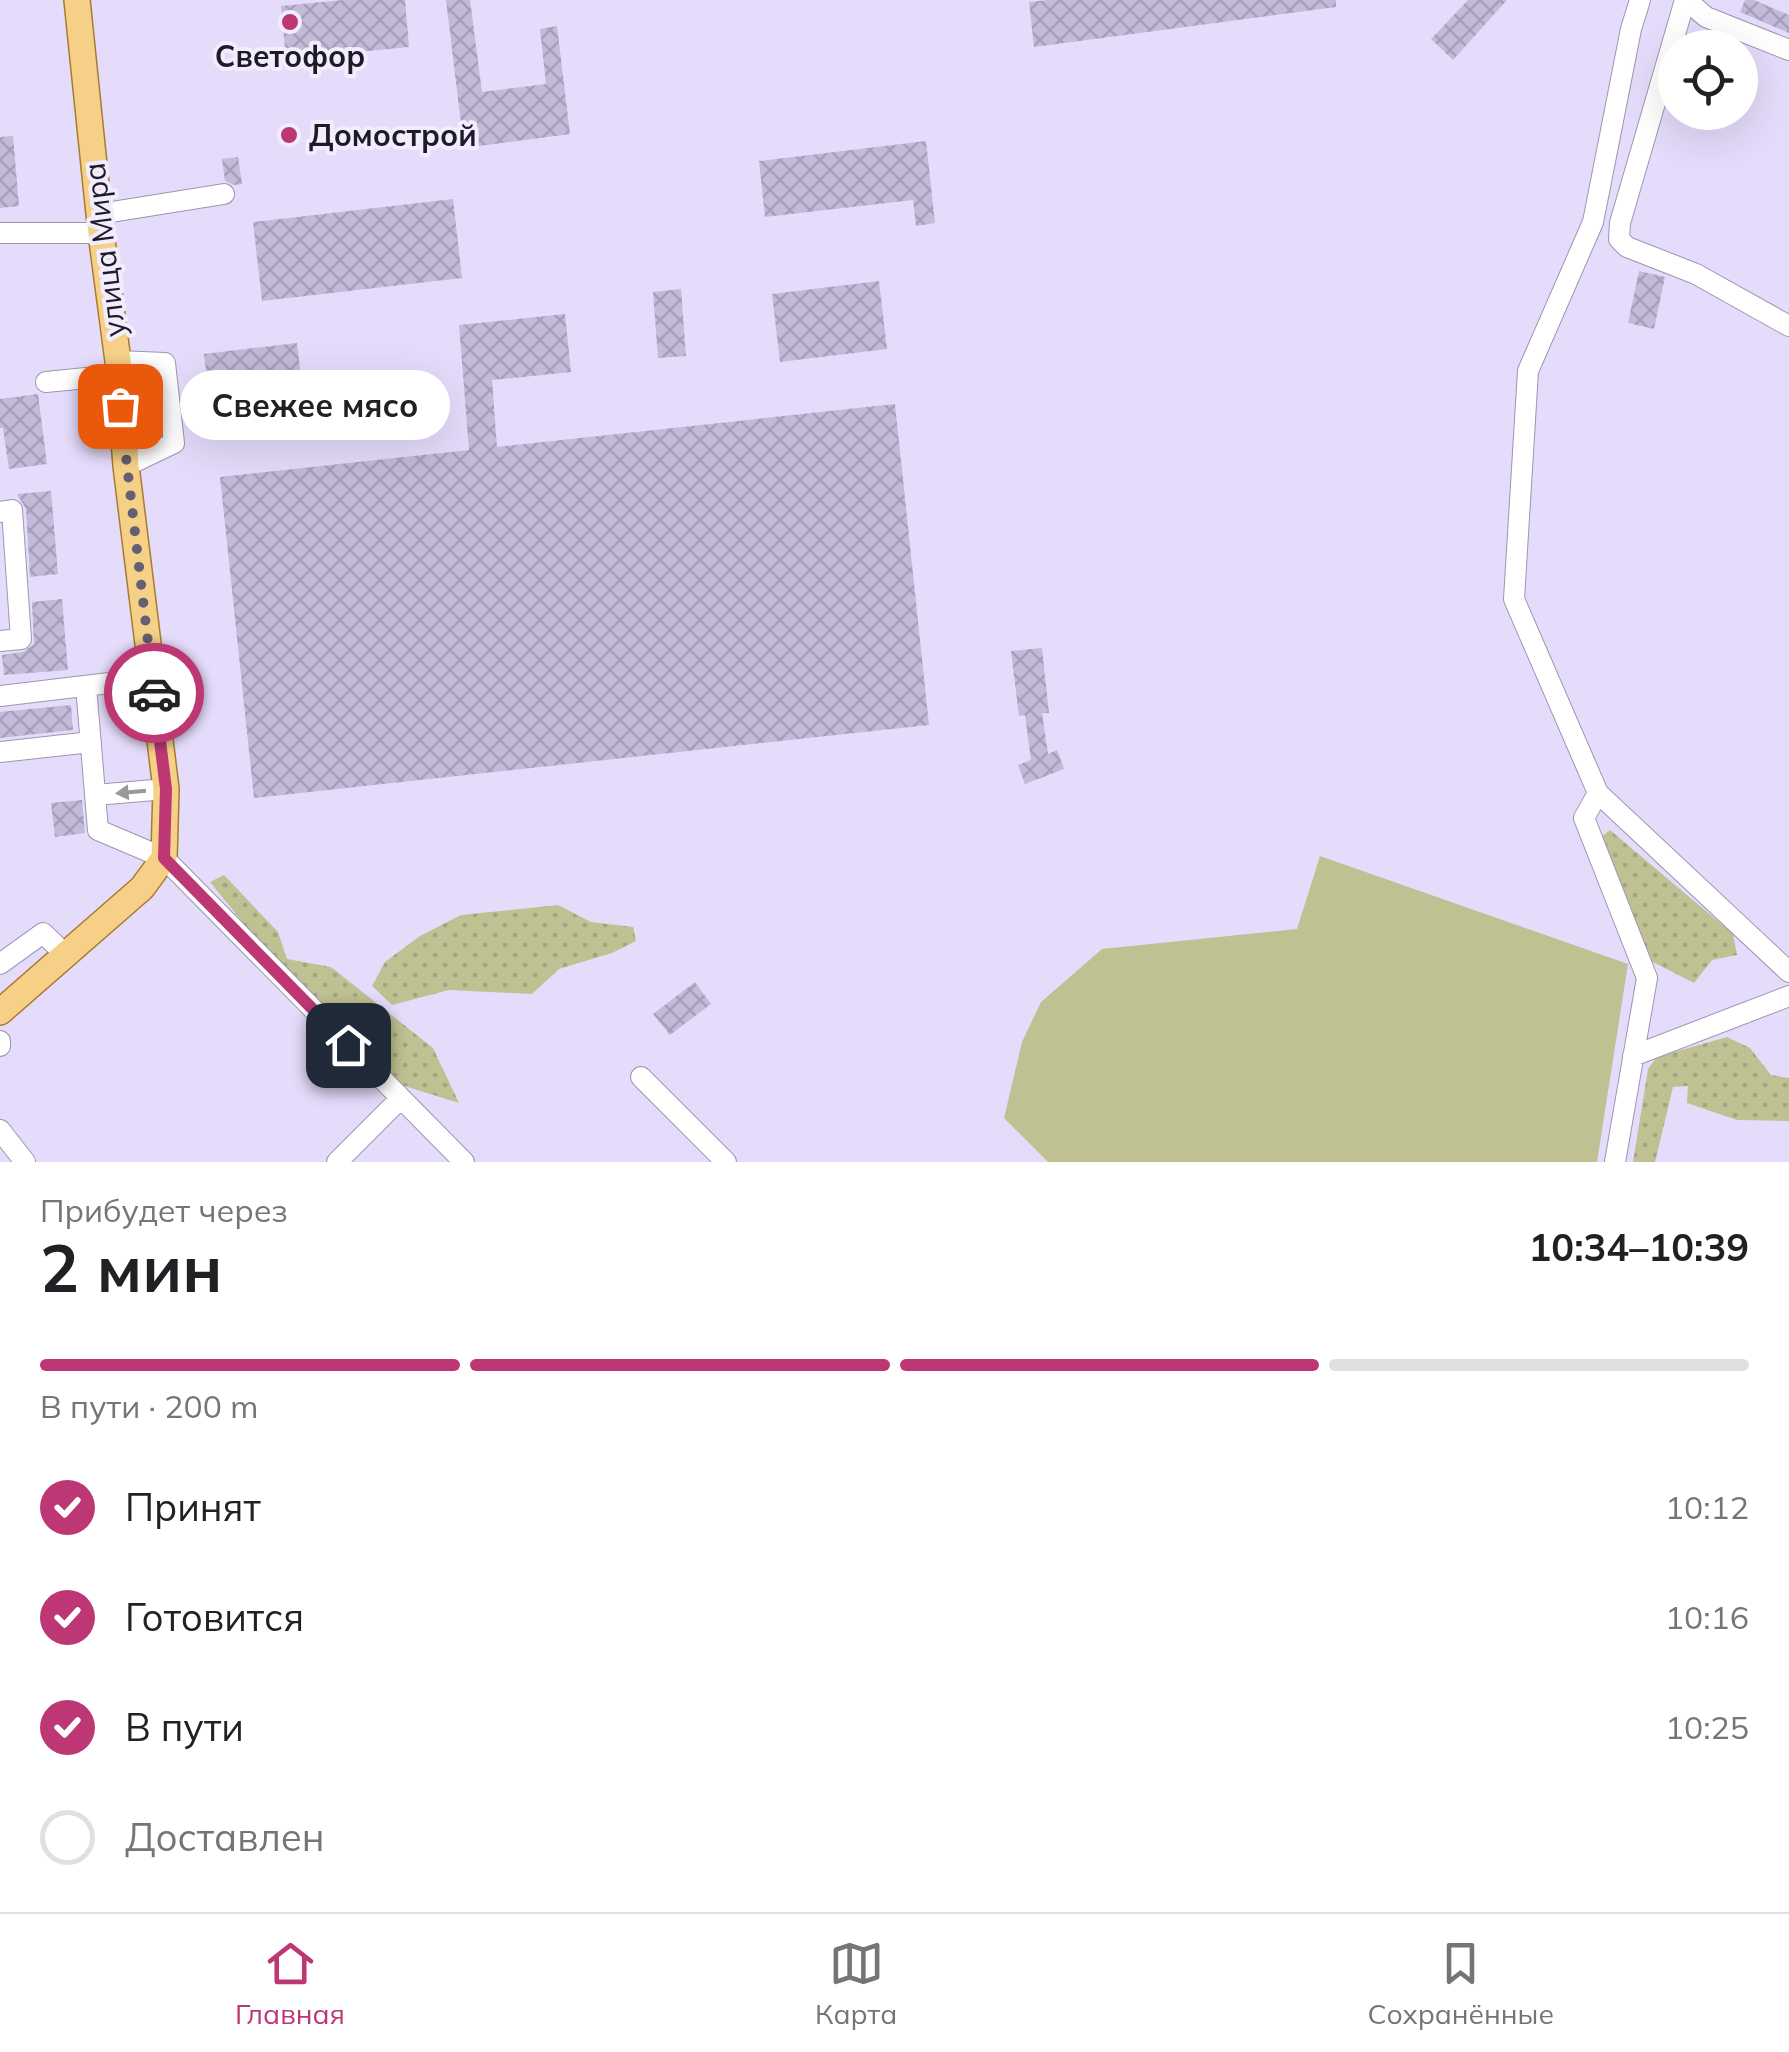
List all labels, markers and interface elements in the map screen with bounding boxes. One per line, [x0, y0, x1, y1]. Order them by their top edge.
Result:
marker: Светофор [279, 11, 301, 33]
map controls [1658, 30, 1758, 130]
button: locate [1658, 30, 1758, 130]
place label: Светофор [215, 37, 365, 75]
place label: Домострой [309, 116, 477, 154]
marker: Домострой [278, 124, 300, 146]
street label: улица Мира [74, 161, 134, 339]
pin [78, 364, 163, 449]
callout: Свежее мясо [180, 371, 450, 441]
icon: bag [93, 379, 148, 434]
text: Свежее мясо [212, 385, 418, 425]
courier [104, 643, 204, 743]
icon: car [127, 666, 182, 721]
one-way arrow [115, 784, 146, 800]
pin [306, 1003, 391, 1088]
icon: home [321, 1018, 376, 1073]
text: Прибудет через [40, 1190, 288, 1230]
text: 10:34–10:39 [1529, 1223, 1749, 1271]
text: 2 мин [40, 1227, 222, 1308]
text: В пути · 200 m [40, 1386, 258, 1426]
icon: check [40, 1480, 95, 1535]
text: Принят [125, 1483, 261, 1531]
text: 10:12 [1665, 1487, 1749, 1527]
icon: check [40, 1590, 95, 1645]
text: Готовится [125, 1593, 304, 1641]
text: 10:16 [1665, 1597, 1749, 1637]
icon: check [40, 1700, 95, 1755]
text: В пути [125, 1703, 244, 1751]
text: 10:25 [1665, 1707, 1749, 1747]
text: Доставлен [125, 1813, 325, 1861]
tab: Главная [235, 1936, 345, 2031]
tab: Карта [815, 1936, 897, 2031]
tab: Сохранённые [1368, 1936, 1554, 2031]

